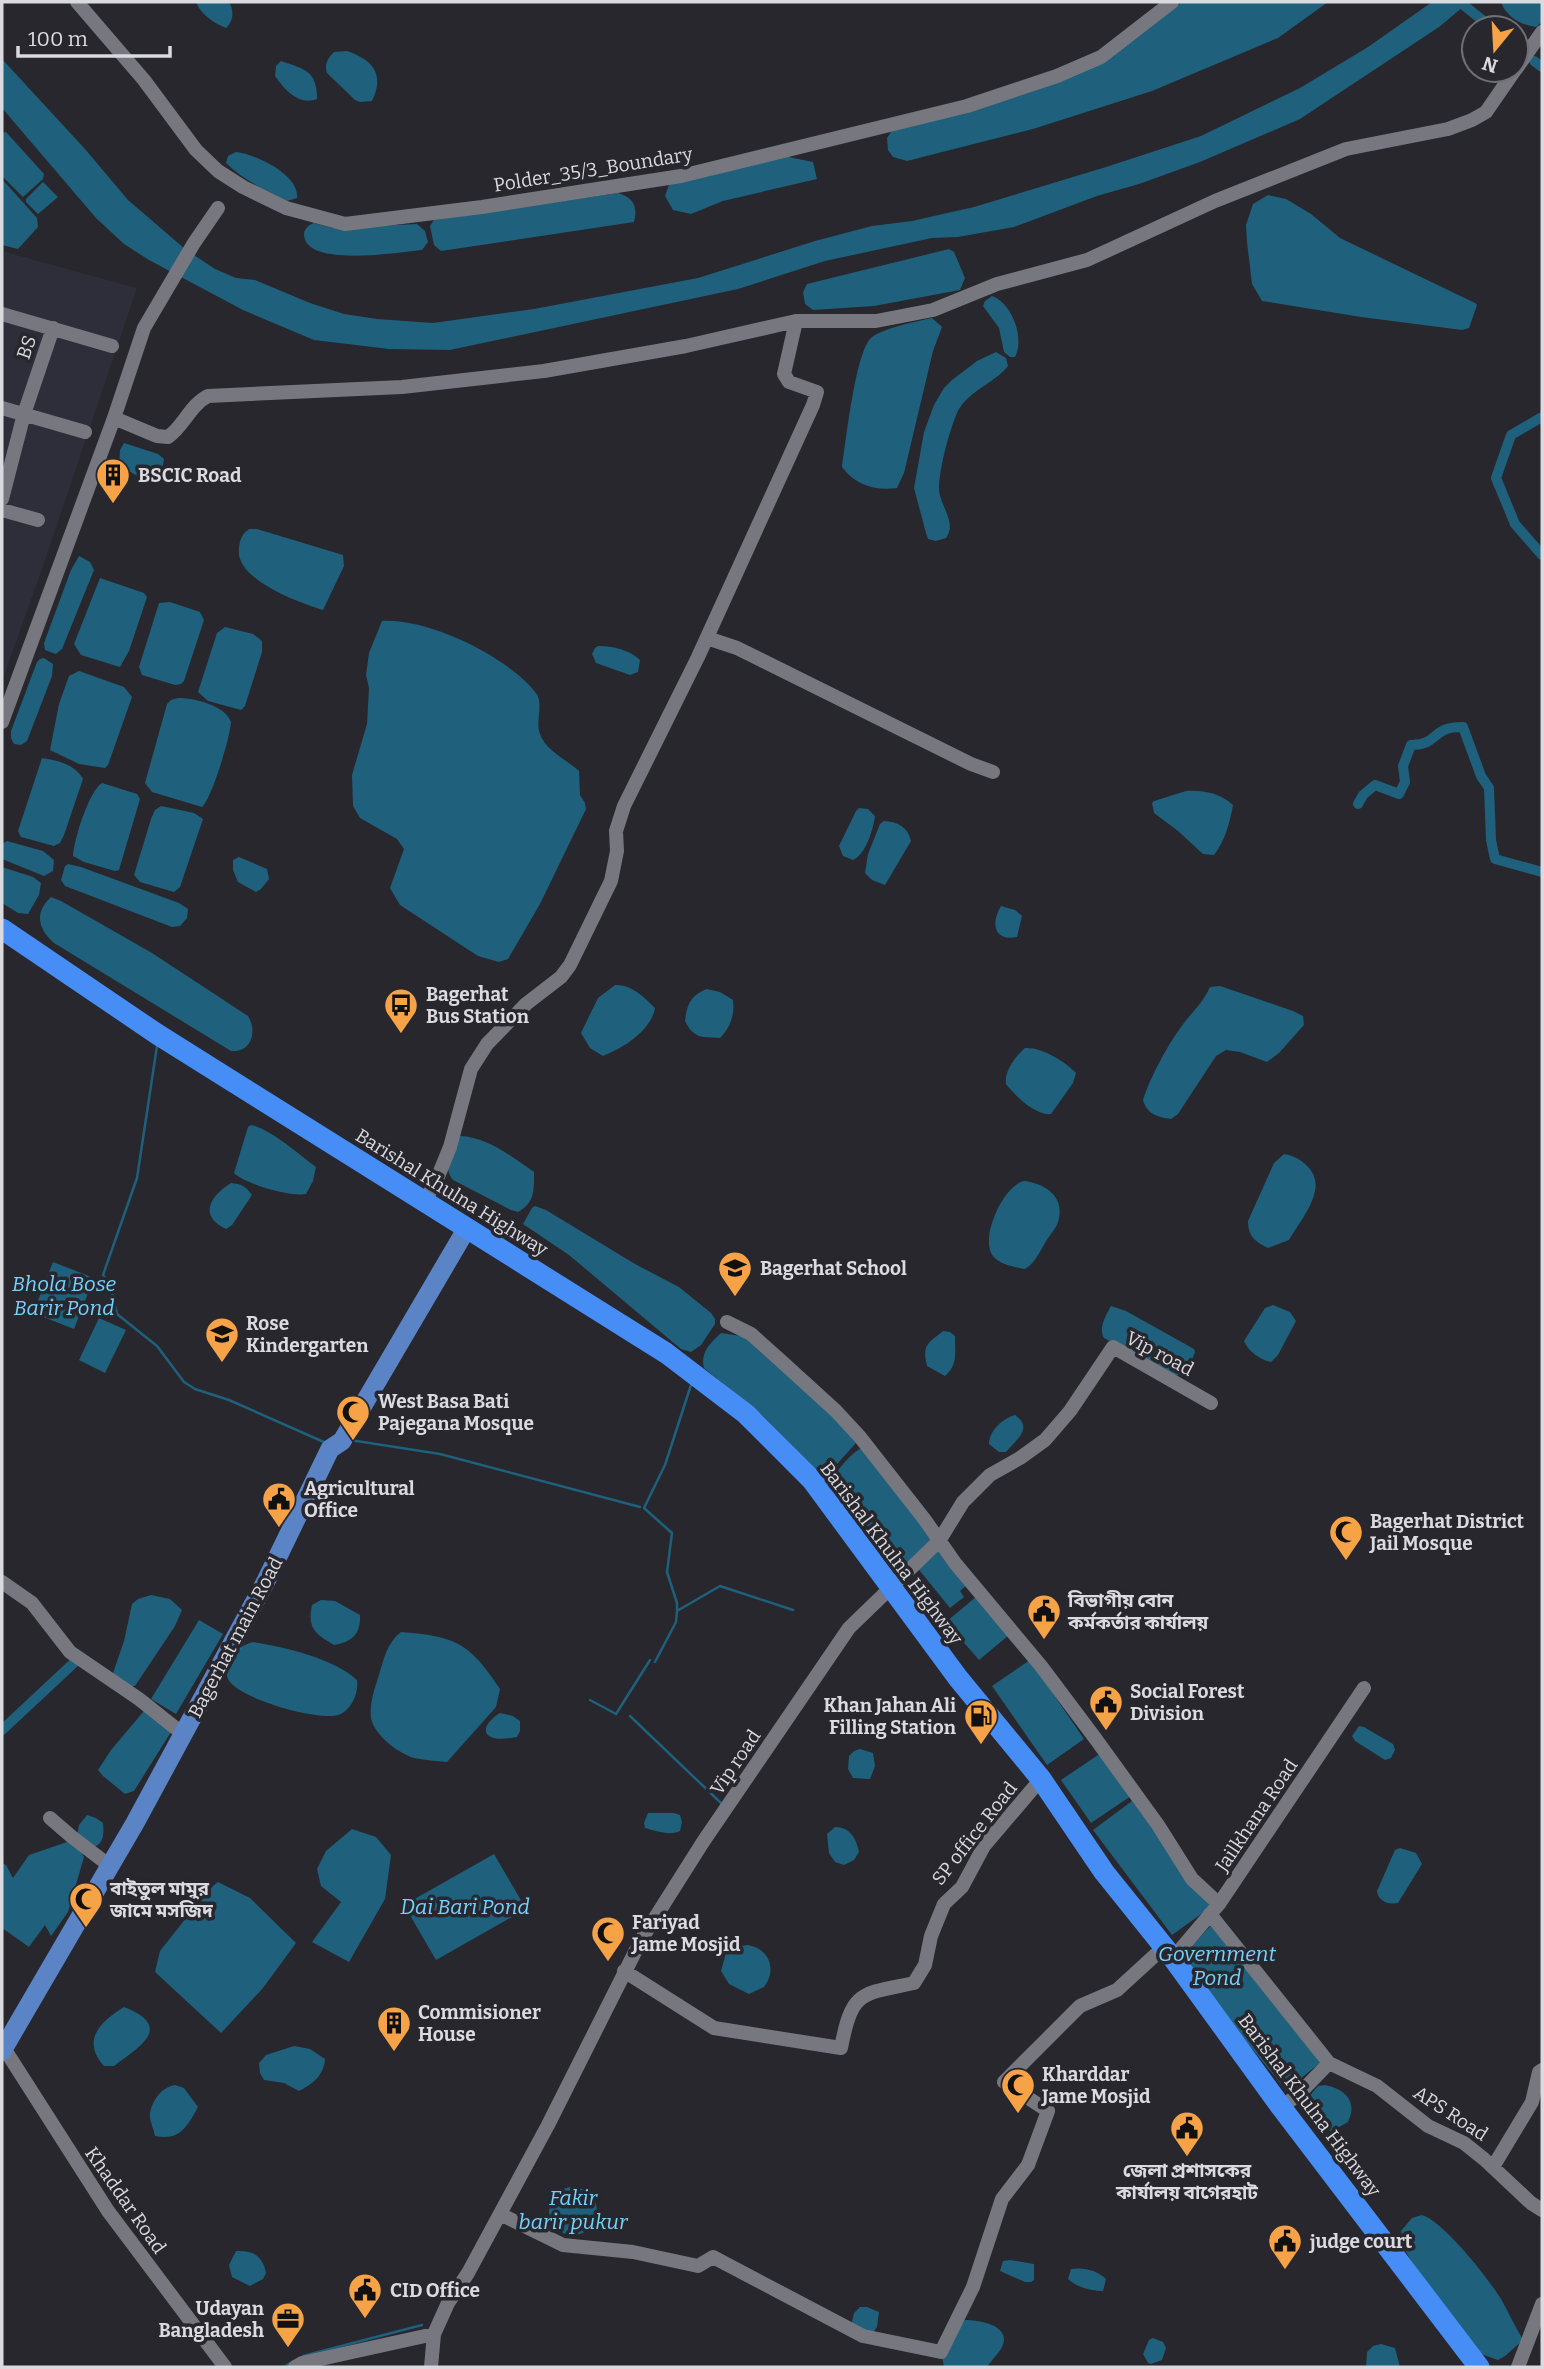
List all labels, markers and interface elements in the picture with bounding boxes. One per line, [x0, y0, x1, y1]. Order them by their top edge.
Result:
scale bar [18, 14, 170, 58]
north arrow [1460, 14, 1530, 84]
text: 100 m [28, 26, 88, 52]
text: N [1479, 51, 1500, 78]
street label: Polder_35/3_Boundary [492, 142, 695, 197]
street label: BS [12, 332, 41, 362]
building icon: BSCIC Road [94, 456, 132, 505]
place label: BSCIC Road [138, 464, 242, 487]
place label: Bagerhat Bus Station [426, 983, 530, 1028]
bus stop icon: Bagerhat Bus Station [382, 986, 420, 1035]
street label: Barishal Khulna Highway [351, 1124, 553, 1262]
school or university icon: Bagerhat School [716, 1249, 754, 1298]
place label: Bagerhat School [760, 1257, 907, 1280]
water label: Bhola Bose Barir Pond [12, 1271, 117, 1321]
place label: Rose Kindergarten [246, 1312, 369, 1357]
school or university icon: Rose Kindergarten [203, 1315, 241, 1364]
street label: Vip road [1122, 1326, 1198, 1381]
place label: West Basa Bati Pajegana Mosque [378, 1390, 534, 1435]
mosque icon: West Basa Bati Pajegana Mosque [334, 1393, 372, 1442]
street label: Barishal Khulna Highway [815, 1458, 968, 1650]
place label: Agricultural Office [304, 1477, 415, 1522]
public building icon: Agricultural Office [260, 1480, 298, 1529]
place label: Bagerhat District Jail Mosque [1369, 1510, 1525, 1555]
mosque icon: Bagerhat District Jail Mosque [1327, 1513, 1365, 1562]
street label: Bagerhat main Road [183, 1553, 288, 1721]
place label: বিভাগীয় বোন কর্মকর্তার কার্যালয় [1067, 1589, 1209, 1634]
public building icon: বিভাগীয় বোন কর্মকর্তার কার্যালয় [1025, 1592, 1063, 1641]
place label: Social Forest Division [1130, 1680, 1245, 1725]
public building icon: Social Forest Division [1087, 1683, 1125, 1732]
place label: Khan Jahan Ali Filling Station [823, 1694, 957, 1739]
fuel station icon: Khan Jahan Ali Filling Station [962, 1697, 1000, 1746]
street label: Vip road [705, 1725, 766, 1799]
street label: Jailkhana Road [1210, 1755, 1303, 1877]
street label: SP office Road [927, 1777, 1022, 1890]
place label: বাইতুল মামুর জামে মসজিদ [109, 1877, 213, 1922]
mosque icon: বাইতুল মামুর জামে মসজিদ [67, 1880, 105, 1929]
water label: Dai Bari Pond [400, 1894, 530, 1920]
place label: Fariyad Jame Mosjid [631, 1911, 741, 1956]
mosque icon: Fariyad Jame Mosjid [589, 1914, 627, 1963]
water label: Government Pond [1158, 1941, 1277, 1991]
place label: Commisioner House [418, 2001, 541, 2046]
building icon: Commisioner House [375, 2004, 413, 2053]
street label: Barishal Khulna Highway [1233, 2010, 1386, 2202]
place label: Kharddar Jame Mosjid [1041, 2063, 1151, 2108]
mosque icon: Kharddar Jame Mosjid [999, 2066, 1037, 2115]
street label: APS Road [1409, 2081, 1492, 2146]
public building icon: জেলা প্রশাসকের কার্যালয় বাগেরহাট [1168, 2109, 1206, 2158]
street label: Khaddar Road [80, 2142, 171, 2258]
place label: জেলা প্রশাসকের কার্যালয় বাগেরহাট [1115, 2159, 1258, 2204]
water label: Fakir barir pukur [518, 2185, 629, 2235]
public building icon: judge court [1266, 2222, 1304, 2271]
place label: judge court [1308, 2230, 1413, 2253]
public building icon: CID Office [346, 2271, 384, 2320]
place label: CID Office [390, 2279, 480, 2302]
place label: Udayan Bangladesh [159, 2297, 265, 2342]
office icon: Udayan Bangladesh [269, 2300, 307, 2349]

